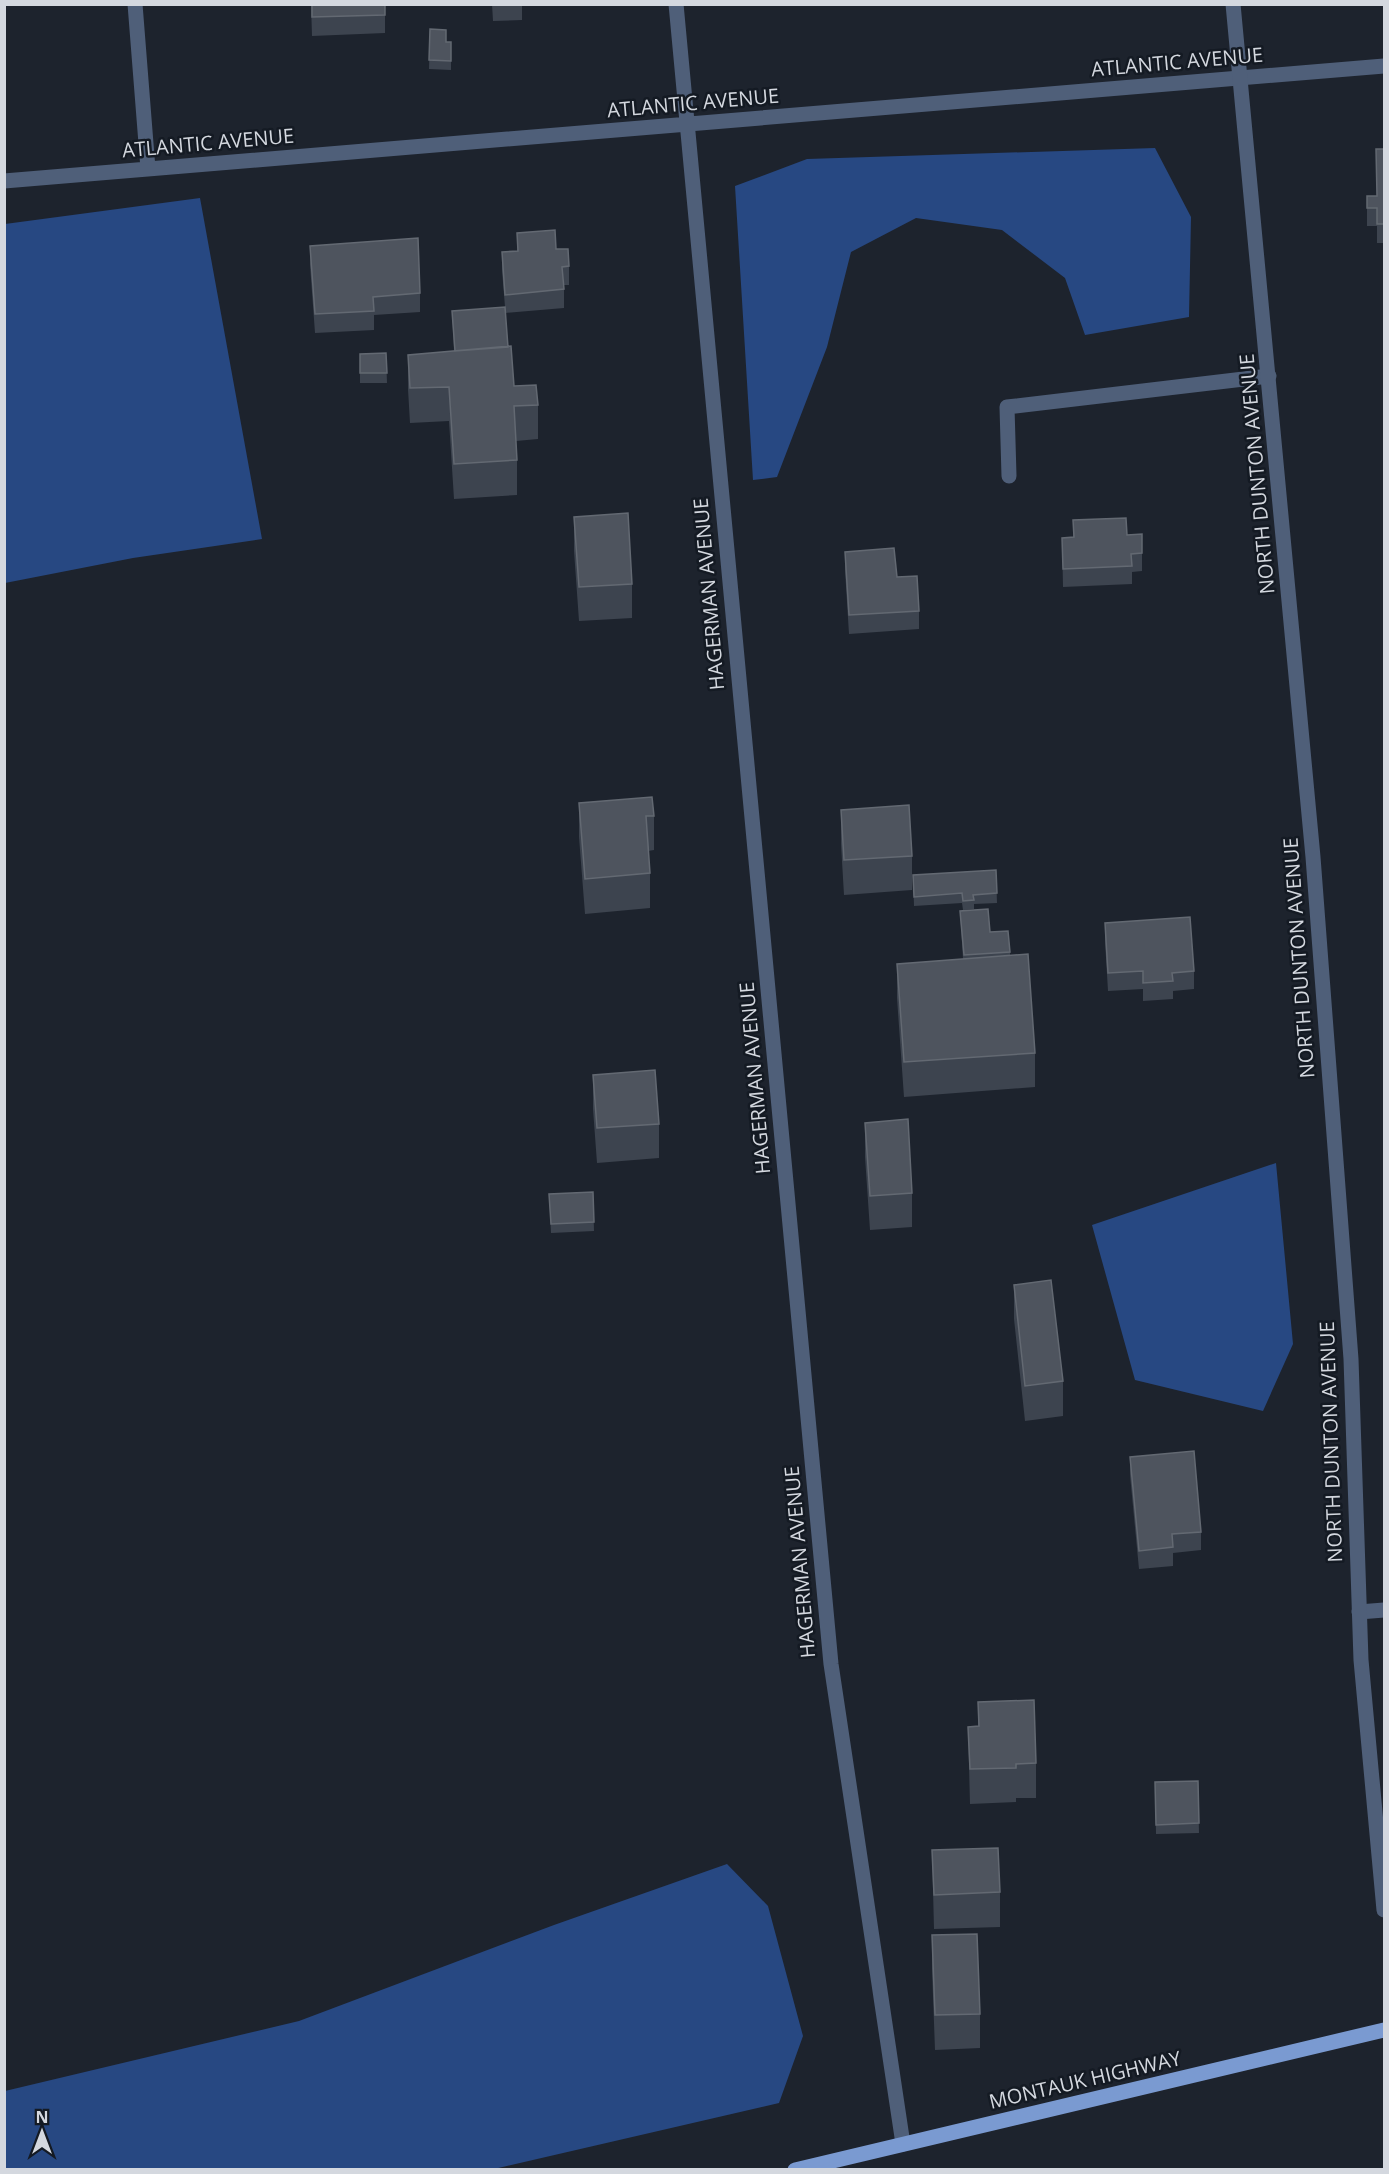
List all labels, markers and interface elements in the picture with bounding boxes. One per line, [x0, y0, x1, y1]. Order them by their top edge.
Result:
street label: ATLANTIC AVENUE [1090, 41, 1264, 82]
street label: ATLANTIC AVENUE [606, 82, 780, 123]
street label: ATLANTIC AVENUE [121, 122, 295, 163]
street label: NORTH DUNTON AVENUE [1233, 353, 1280, 595]
street label: HAGERMAN AVENUE [687, 497, 730, 691]
street label: NORTH DUNTON AVENUE [1277, 837, 1320, 1079]
street label: HAGERMAN AVENUE [733, 981, 776, 1175]
street label: NORTH DUNTON AVENUE [1313, 1321, 1348, 1563]
street label: HAGERMAN AVENUE [778, 1465, 821, 1659]
street label: MONTAUK HIGHWAY [986, 2044, 1184, 2115]
north arrow [12, 2102, 72, 2162]
text: N [35, 2106, 49, 2128]

